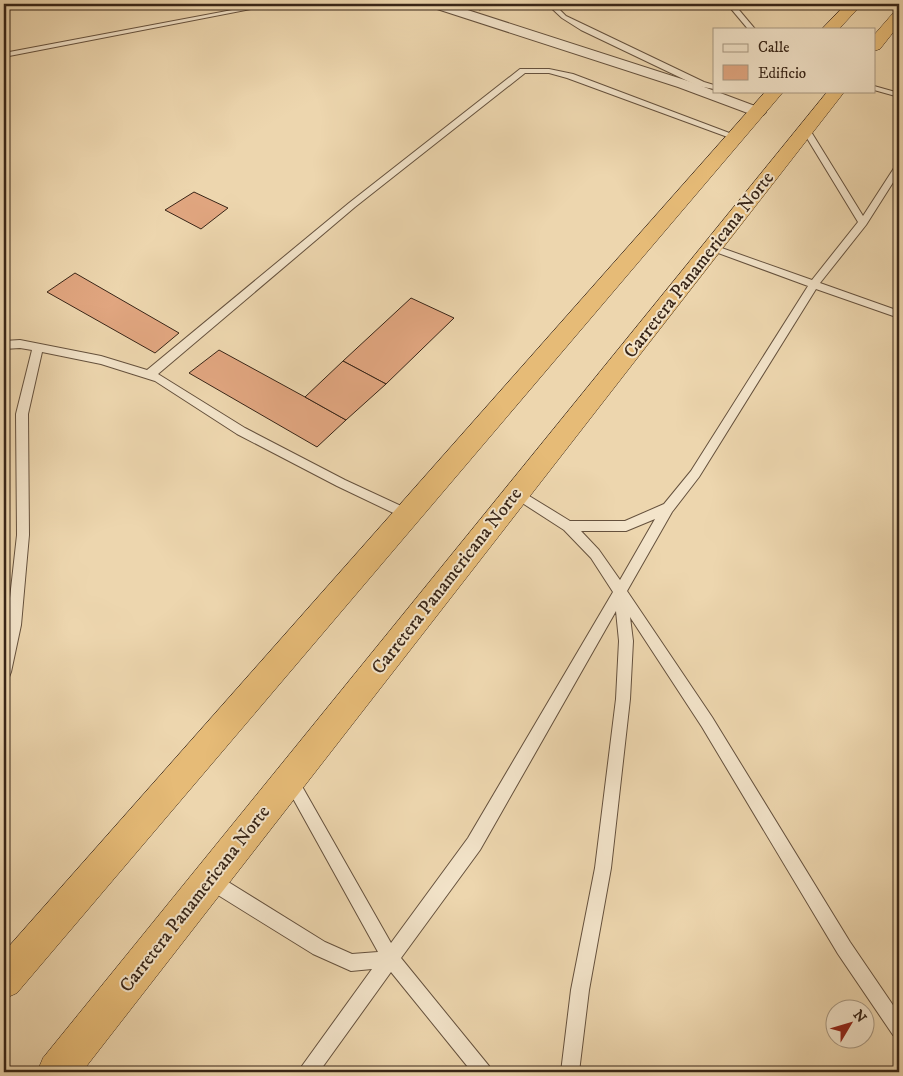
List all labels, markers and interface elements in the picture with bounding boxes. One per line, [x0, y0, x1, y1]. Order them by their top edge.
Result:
legend [713, 28, 876, 92]
text: Calle [758, 38, 790, 57]
text: Edificio [758, 64, 806, 83]
street label: Carretera Panamericana Norte [619, 167, 779, 363]
street label: Carretera Panamericana Norte [367, 483, 527, 679]
street label: Carretera Panamericana Norte [115, 801, 275, 997]
north arrow [826, 998, 876, 1048]
text: N [849, 1007, 870, 1027]

